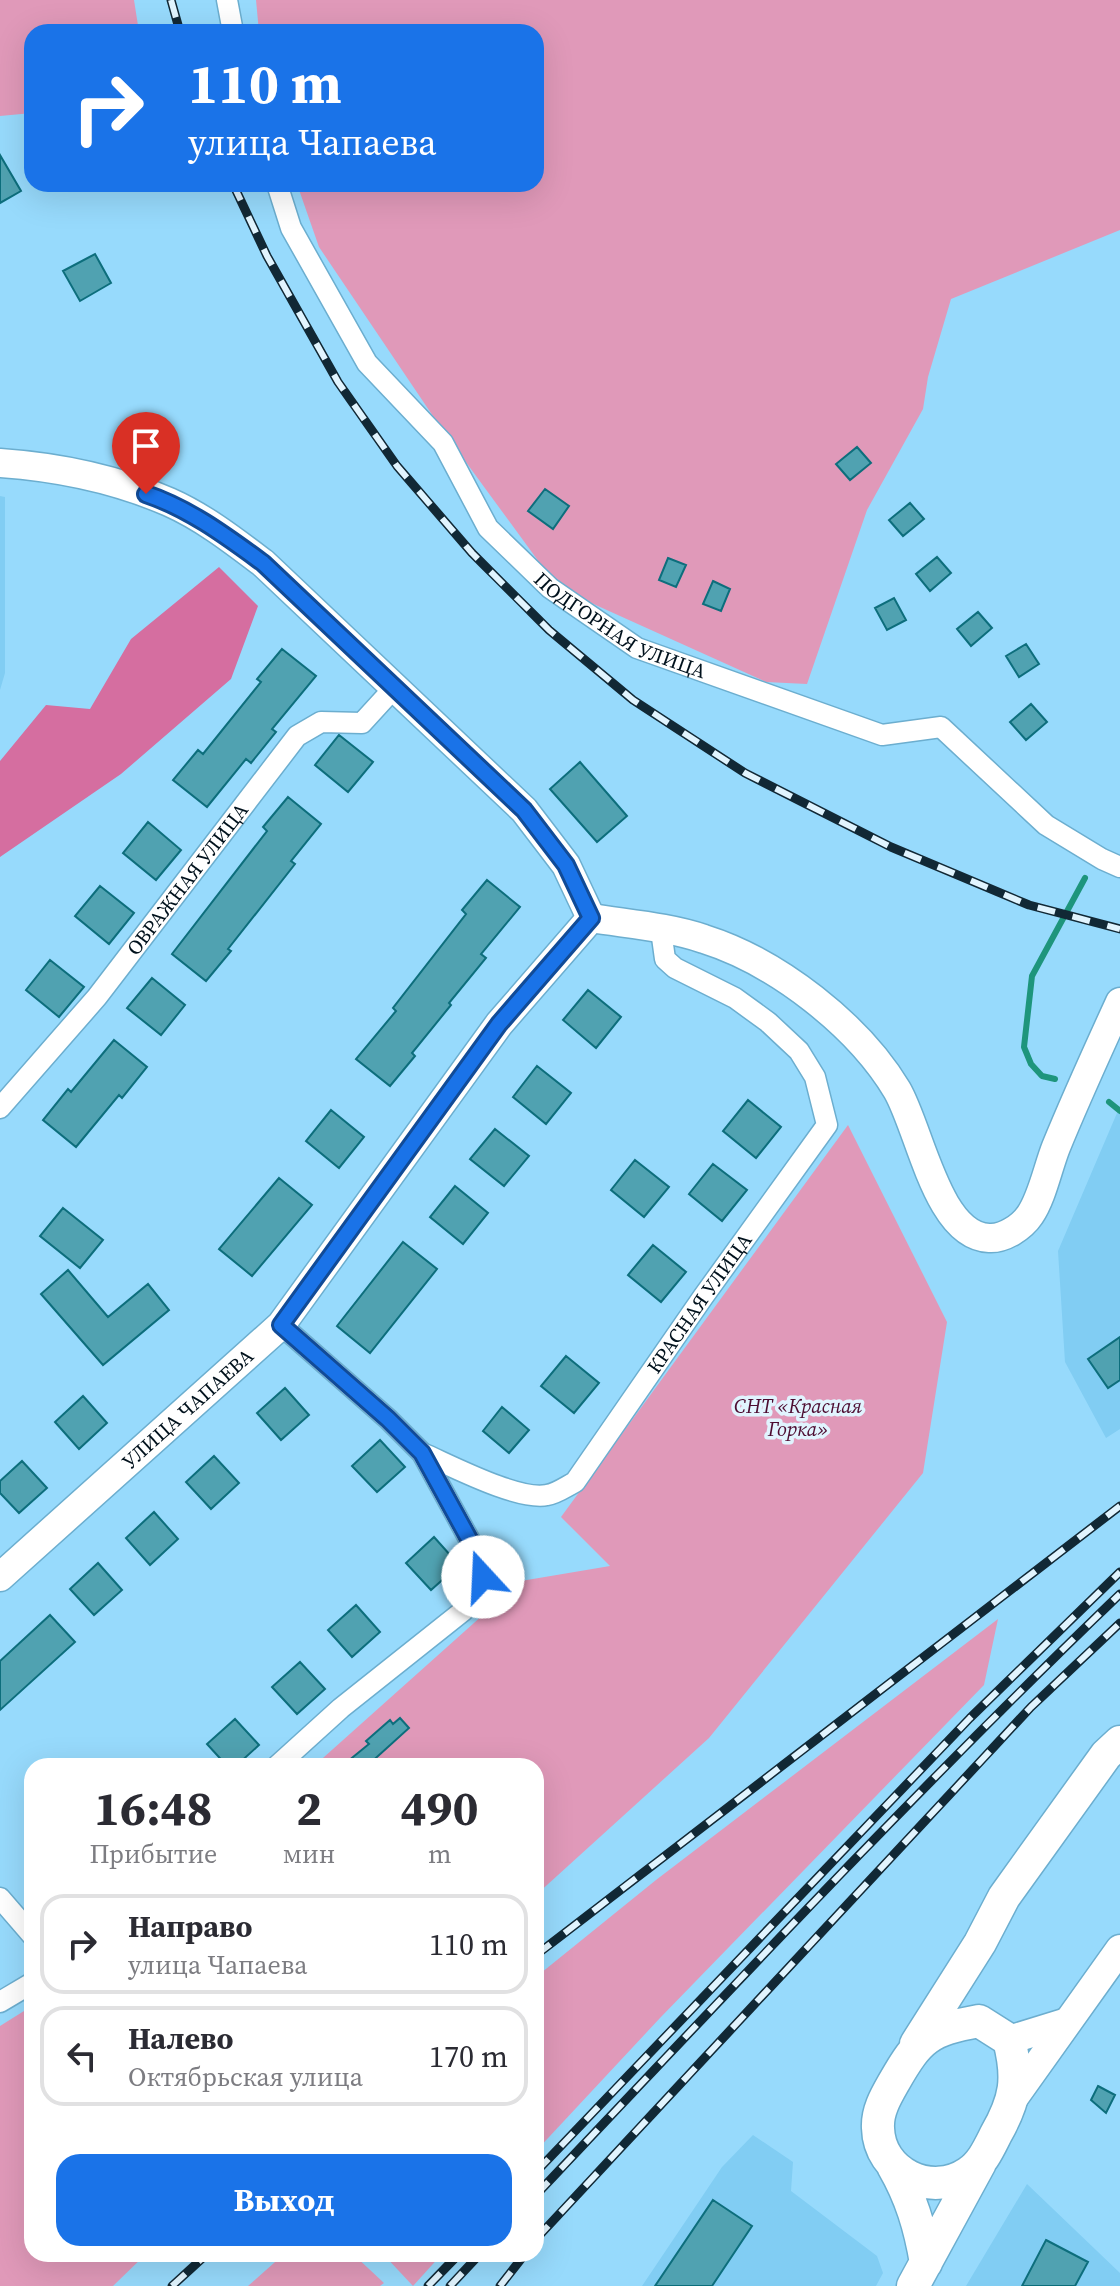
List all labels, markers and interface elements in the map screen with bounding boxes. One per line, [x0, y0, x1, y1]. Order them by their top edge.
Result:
text: 110 m [188, 45, 342, 122]
icon: right [56, 56, 160, 160]
text: улица Чапаева [188, 118, 437, 167]
pin [112, 412, 180, 494]
icon: arrive [124, 424, 168, 468]
street label: ПОДГОРНАЯ УЛИЦА [528, 566, 710, 686]
street label: ОВРАЖНАЯ УЛИЦА [120, 797, 255, 961]
street label: КРАСНАЯ УЛИЦА [640, 1227, 759, 1379]
street label: УЛИЦА ЧАПАЕВА [116, 1342, 260, 1475]
park label: СНТ «Красная Горка» [734, 1392, 862, 1443]
position arrow [441, 1535, 525, 1619]
text: 16:48 [94, 1775, 213, 1841]
text: 2 [296, 1775, 322, 1841]
text: 490 [401, 1775, 479, 1841]
text: Прибытие [89, 1836, 217, 1872]
text: мин [283, 1836, 335, 1872]
text: m [428, 1836, 451, 1872]
text: Направо [128, 1906, 252, 1947]
icon: right [60, 1922, 104, 1966]
text: 110 m [429, 1924, 508, 1965]
text: улица Чапаева [128, 1947, 307, 1983]
text: Налево [128, 2018, 233, 2059]
icon: left [60, 2034, 104, 2078]
text: 170 m [429, 2036, 508, 2077]
text: Октябрьская улица [128, 2059, 363, 2095]
button: Выход [56, 2154, 512, 2246]

